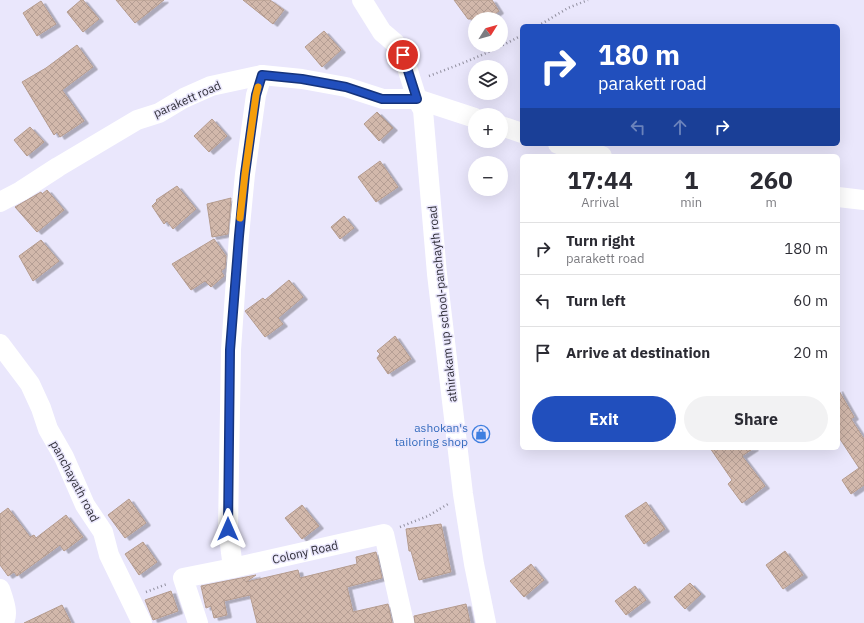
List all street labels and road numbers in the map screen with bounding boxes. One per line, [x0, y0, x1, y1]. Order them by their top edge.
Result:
street label: parakett road [151, 77, 223, 121]
street label: athirakam up school-panchayth road [424, 205, 460, 403]
street label: panchayath road [47, 438, 103, 524]
street label: Colony Road [271, 537, 339, 567]

